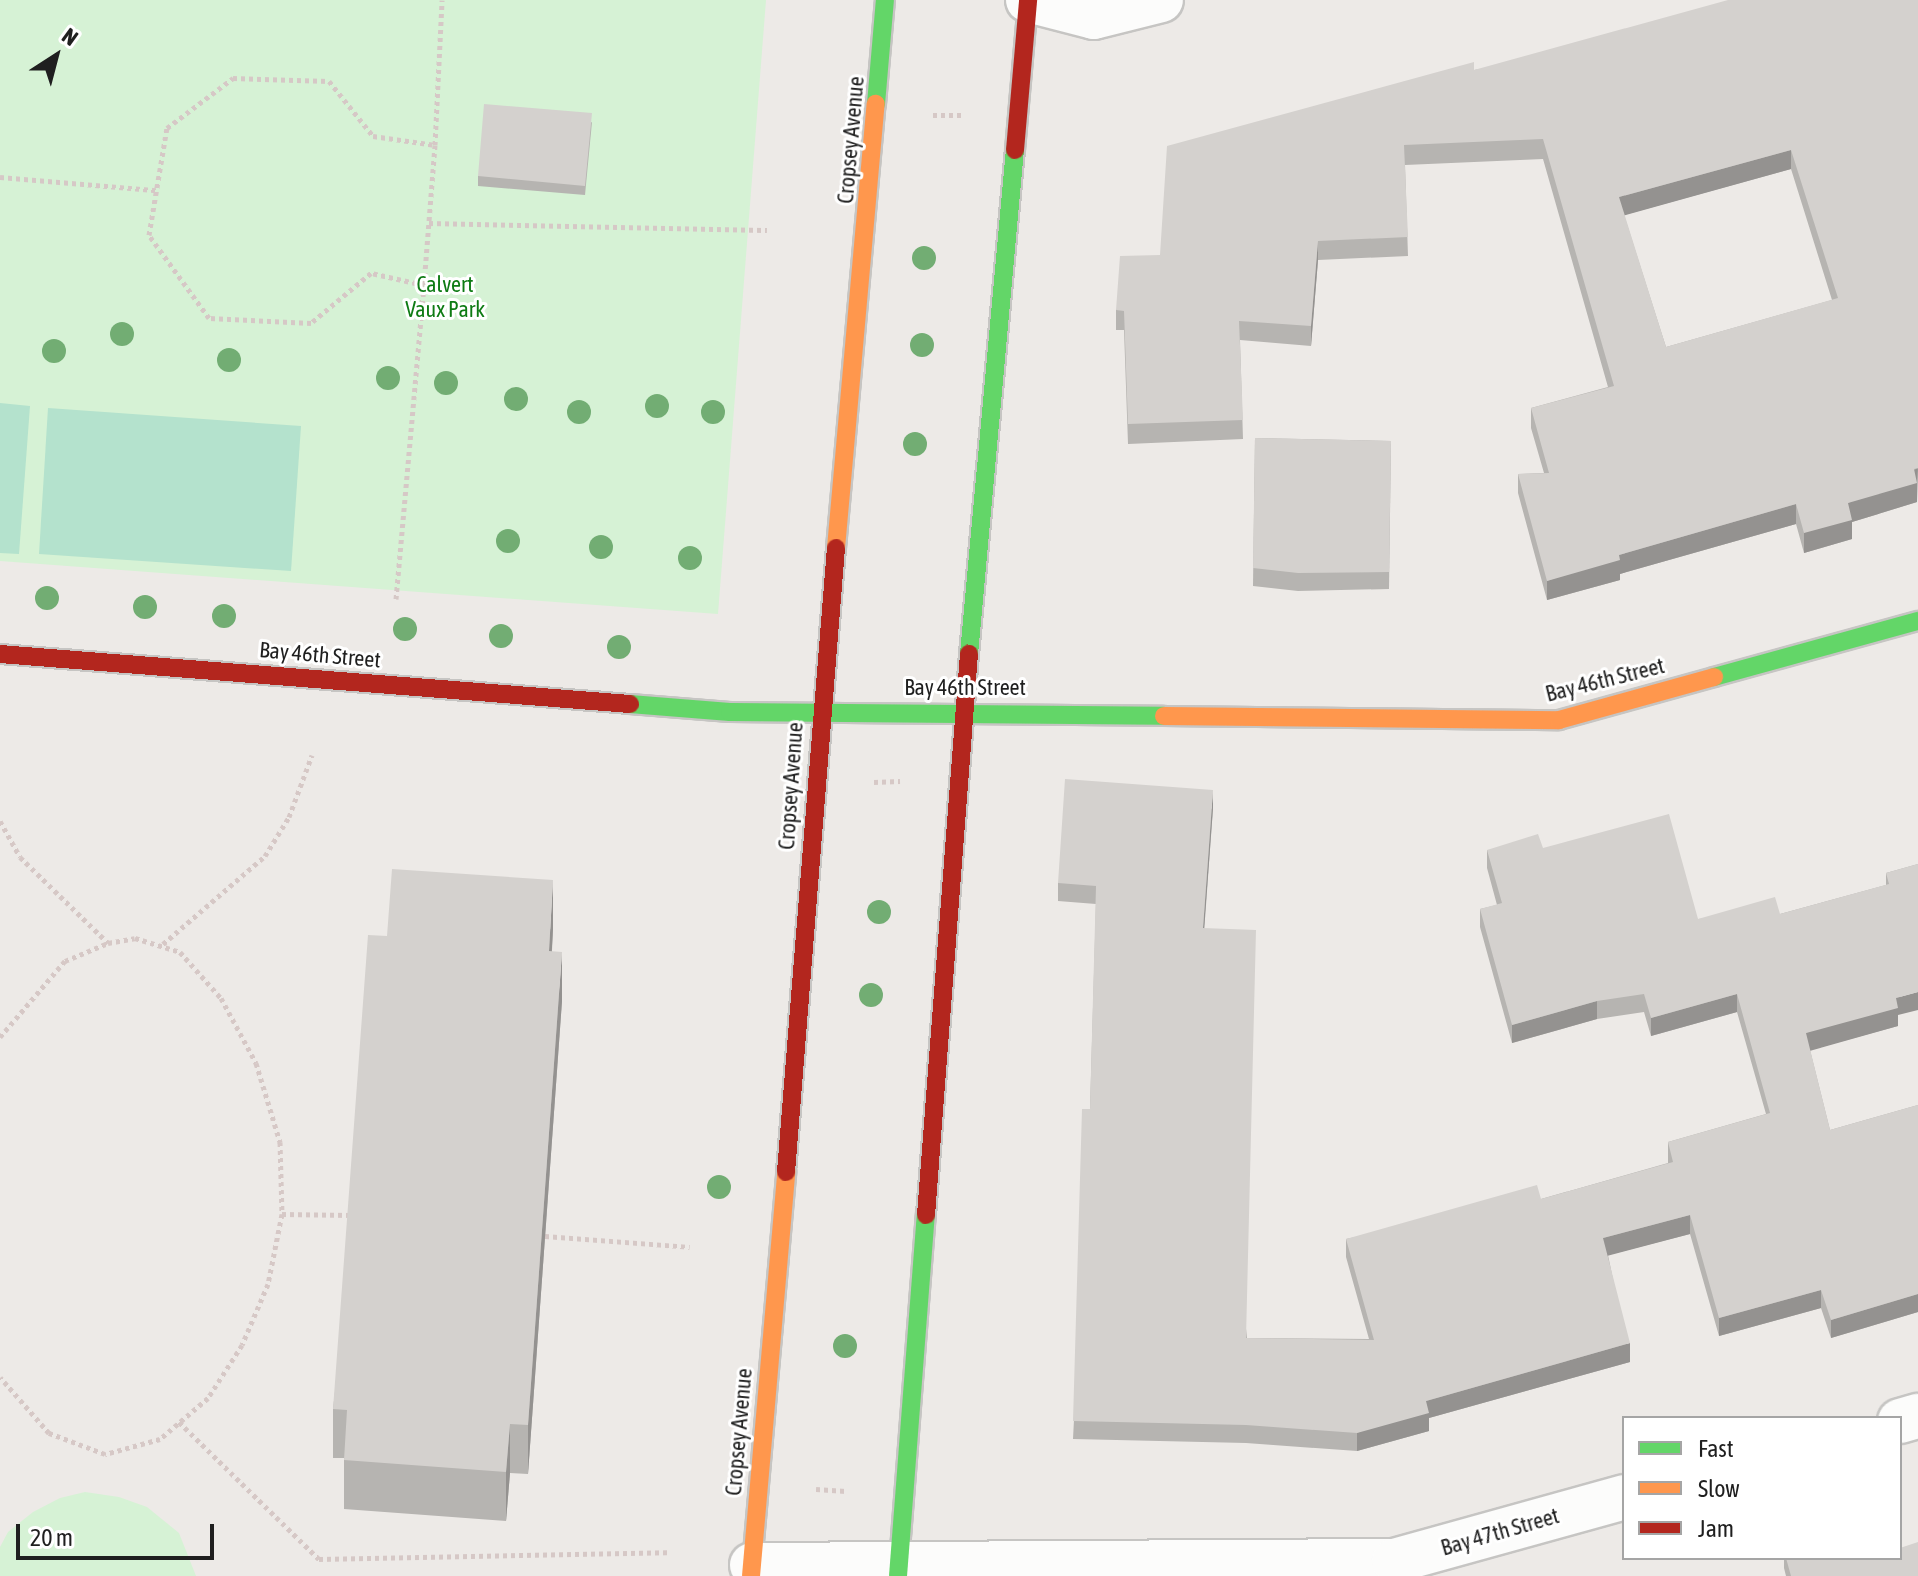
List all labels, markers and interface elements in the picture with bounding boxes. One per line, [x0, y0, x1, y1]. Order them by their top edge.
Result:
north arrow [16, 16, 96, 96]
text: N [57, 22, 83, 51]
street label: Cropsey Avenue [832, 75, 870, 205]
park label: Calvert Vaux Park [405, 271, 485, 322]
street label: Bay 46th Street [258, 637, 382, 673]
street label: Bay 46th Street [1543, 652, 1667, 708]
street label: Bay 46th Street [904, 675, 1026, 701]
street label: Cropsey Avenue [773, 721, 809, 851]
street label: Cropsey Avenue [720, 1367, 758, 1497]
legend [1622, 1416, 1902, 1560]
text: Fast [1698, 1435, 1734, 1462]
text: Slow [1698, 1475, 1740, 1502]
street label: Bay 47th Street [1438, 1503, 1562, 1561]
scale bar [20, 1508, 218, 1558]
text: Jam [1698, 1515, 1734, 1542]
text: 20 m [30, 1524, 73, 1551]

